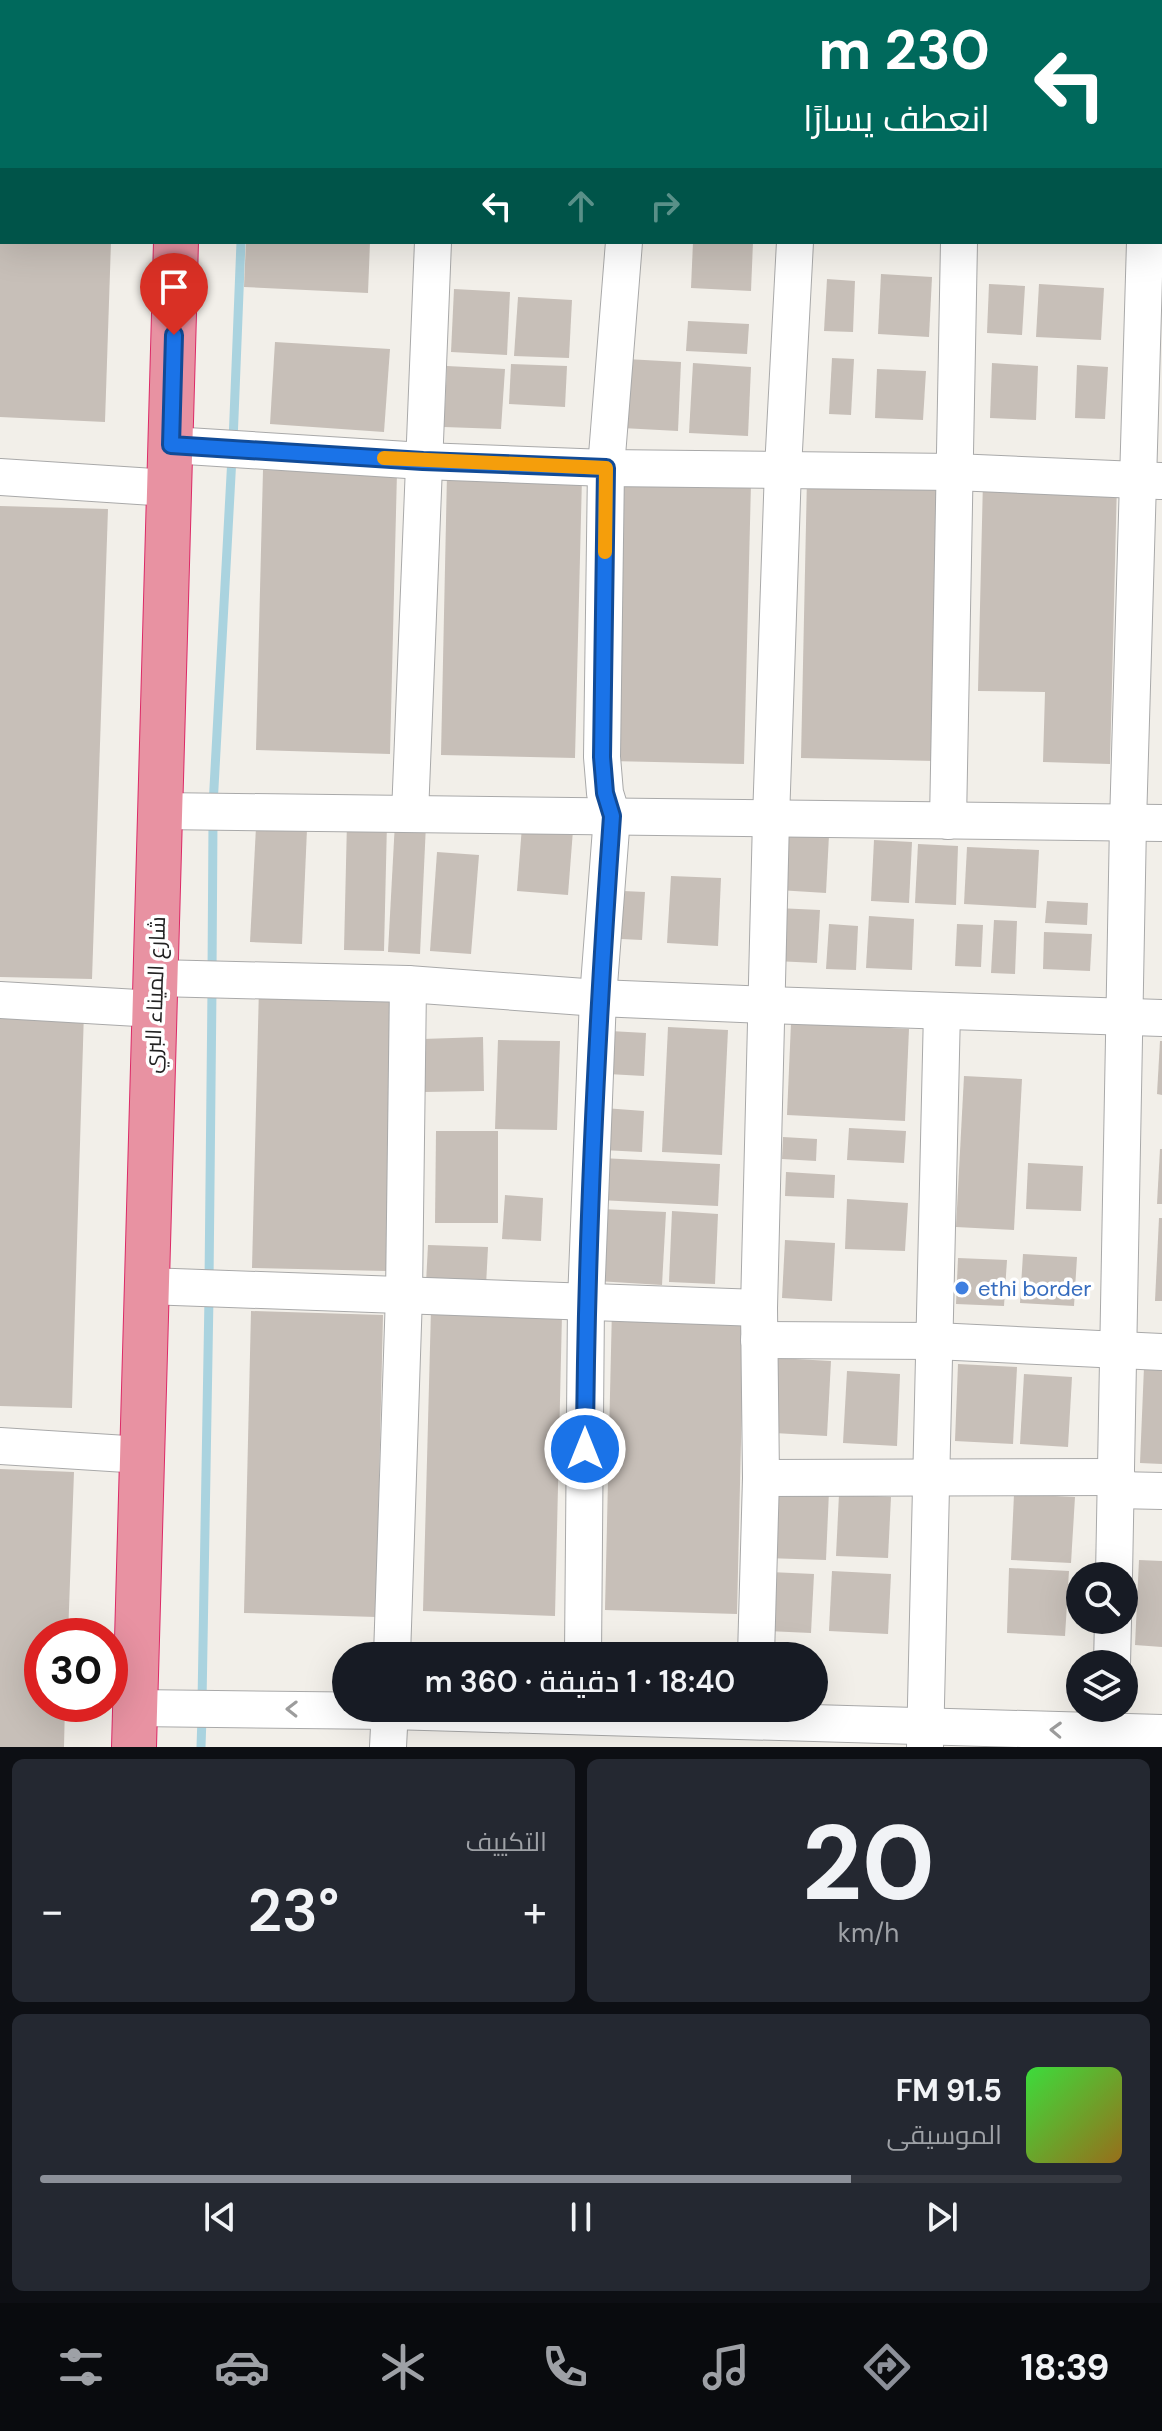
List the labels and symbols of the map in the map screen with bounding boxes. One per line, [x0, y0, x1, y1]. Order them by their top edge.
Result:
pin [140, 253, 208, 335]
street label: شارع الميناء البري [138, 916, 174, 1074]
place label: ethi border [978, 1274, 1092, 1303]
marker: ethi border [953, 1279, 971, 1297]
position arrow [543, 1407, 627, 1491]
speed limit sign: 30 [24, 1618, 128, 1722]
one-way arrow [285, 1700, 298, 1717]
one-way arrow [1049, 1721, 1062, 1739]

